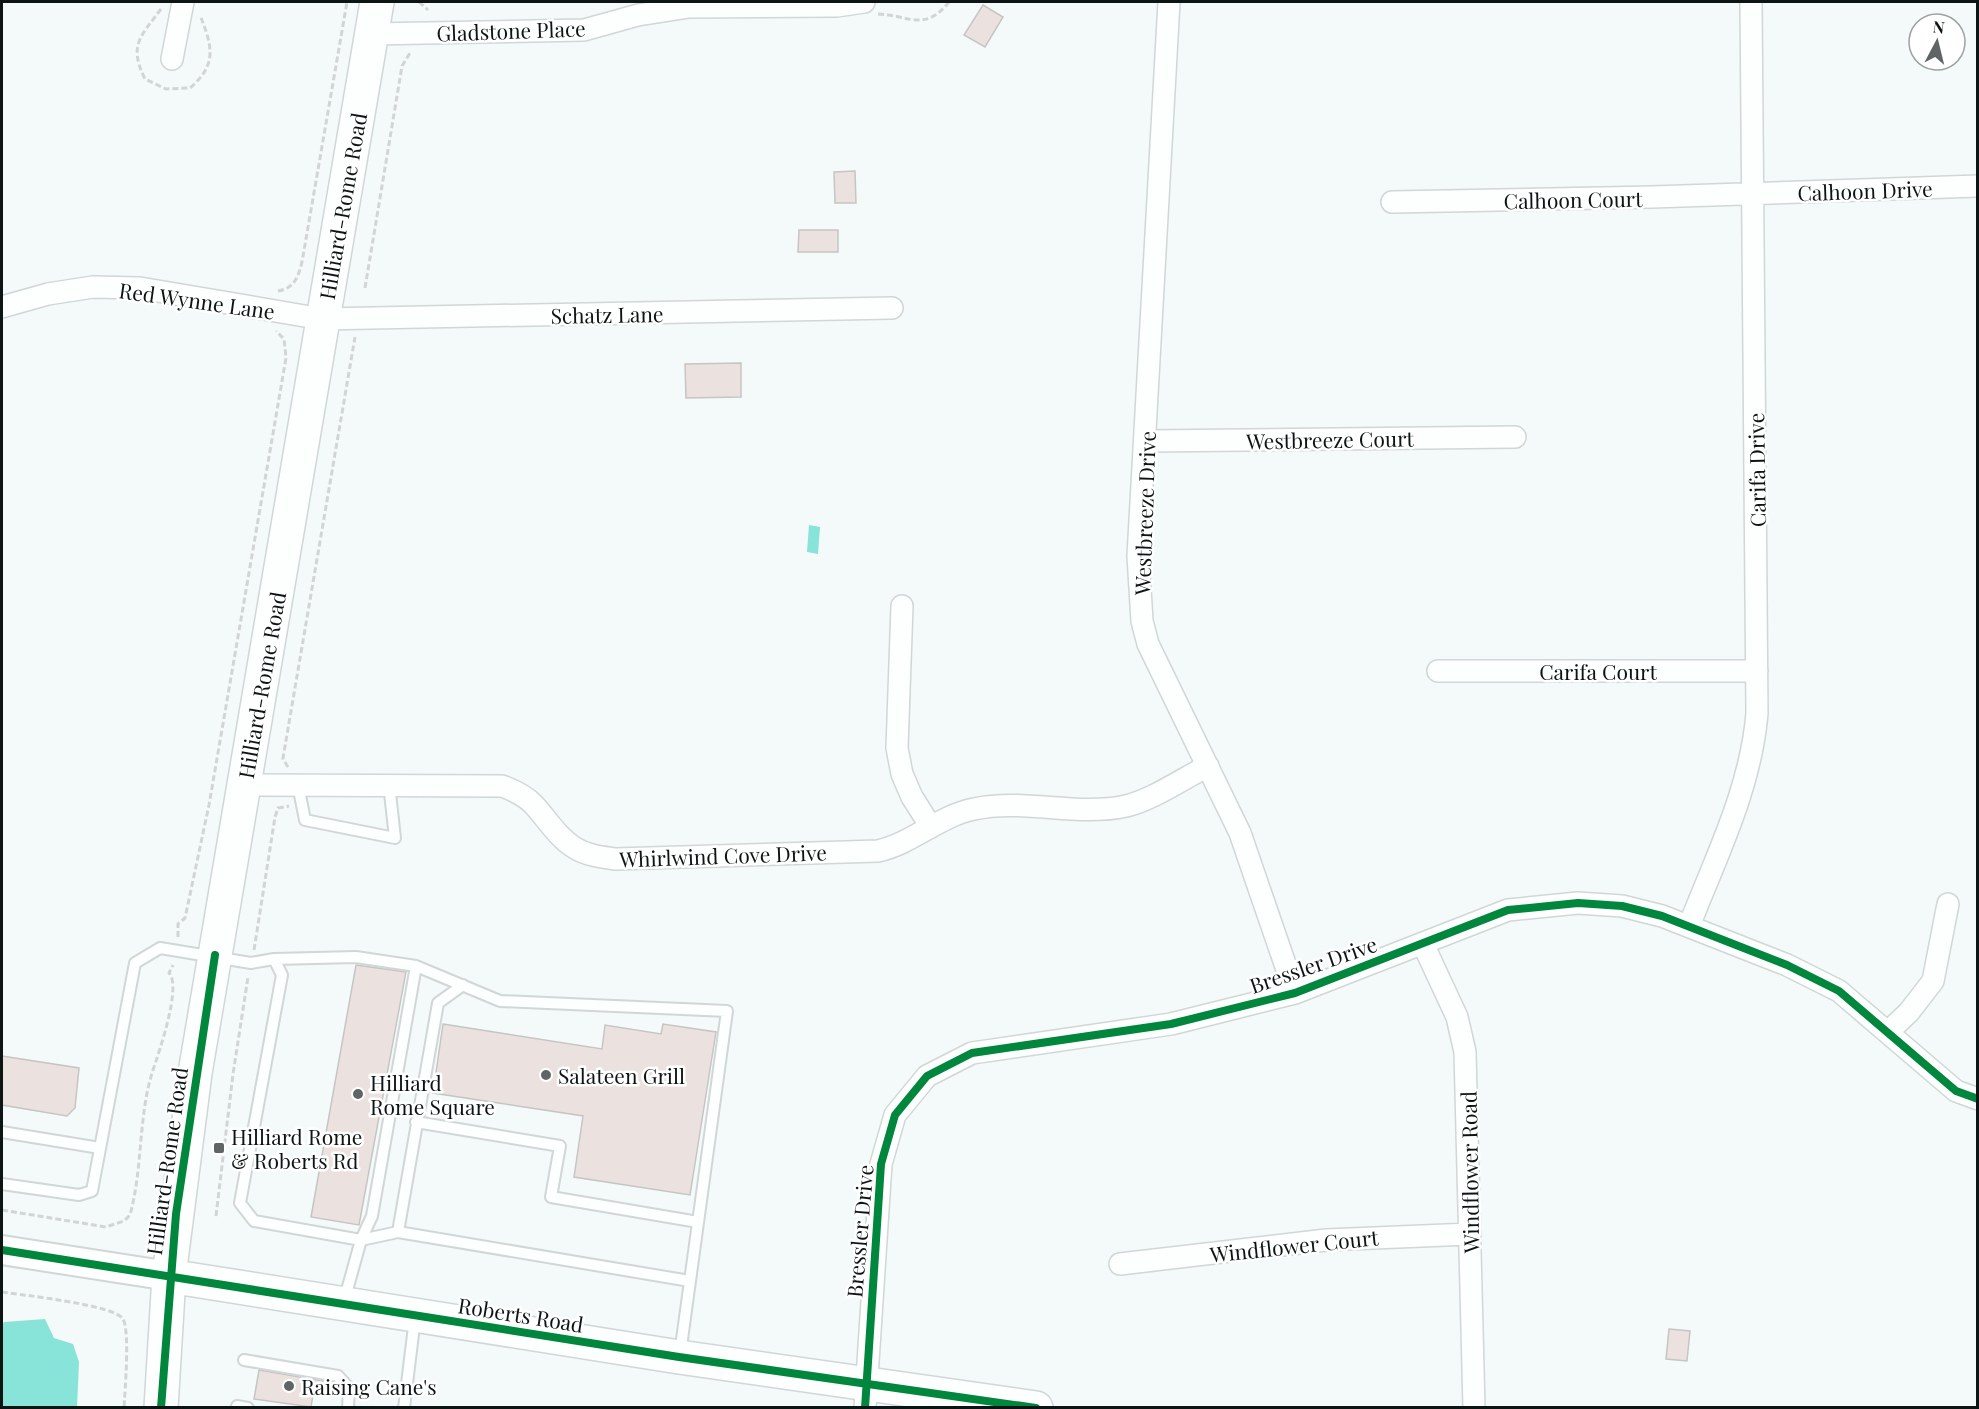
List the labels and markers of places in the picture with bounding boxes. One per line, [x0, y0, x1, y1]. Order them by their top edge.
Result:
place label: Salateen Grill [558, 1061, 685, 1089]
place label: Hilliard Rome Square [370, 1068, 495, 1120]
marker: Salateen Grill [539, 1068, 553, 1082]
marker: Hilliard Rome Square [351, 1087, 365, 1101]
place label: Hilliard Rome & Roberts Rd [231, 1122, 362, 1174]
marker: Hilliard Rome & Roberts Rd [212, 1141, 226, 1155]
place label: Raising Cane's [301, 1372, 437, 1400]
marker: Raising Cane's [282, 1379, 296, 1393]

